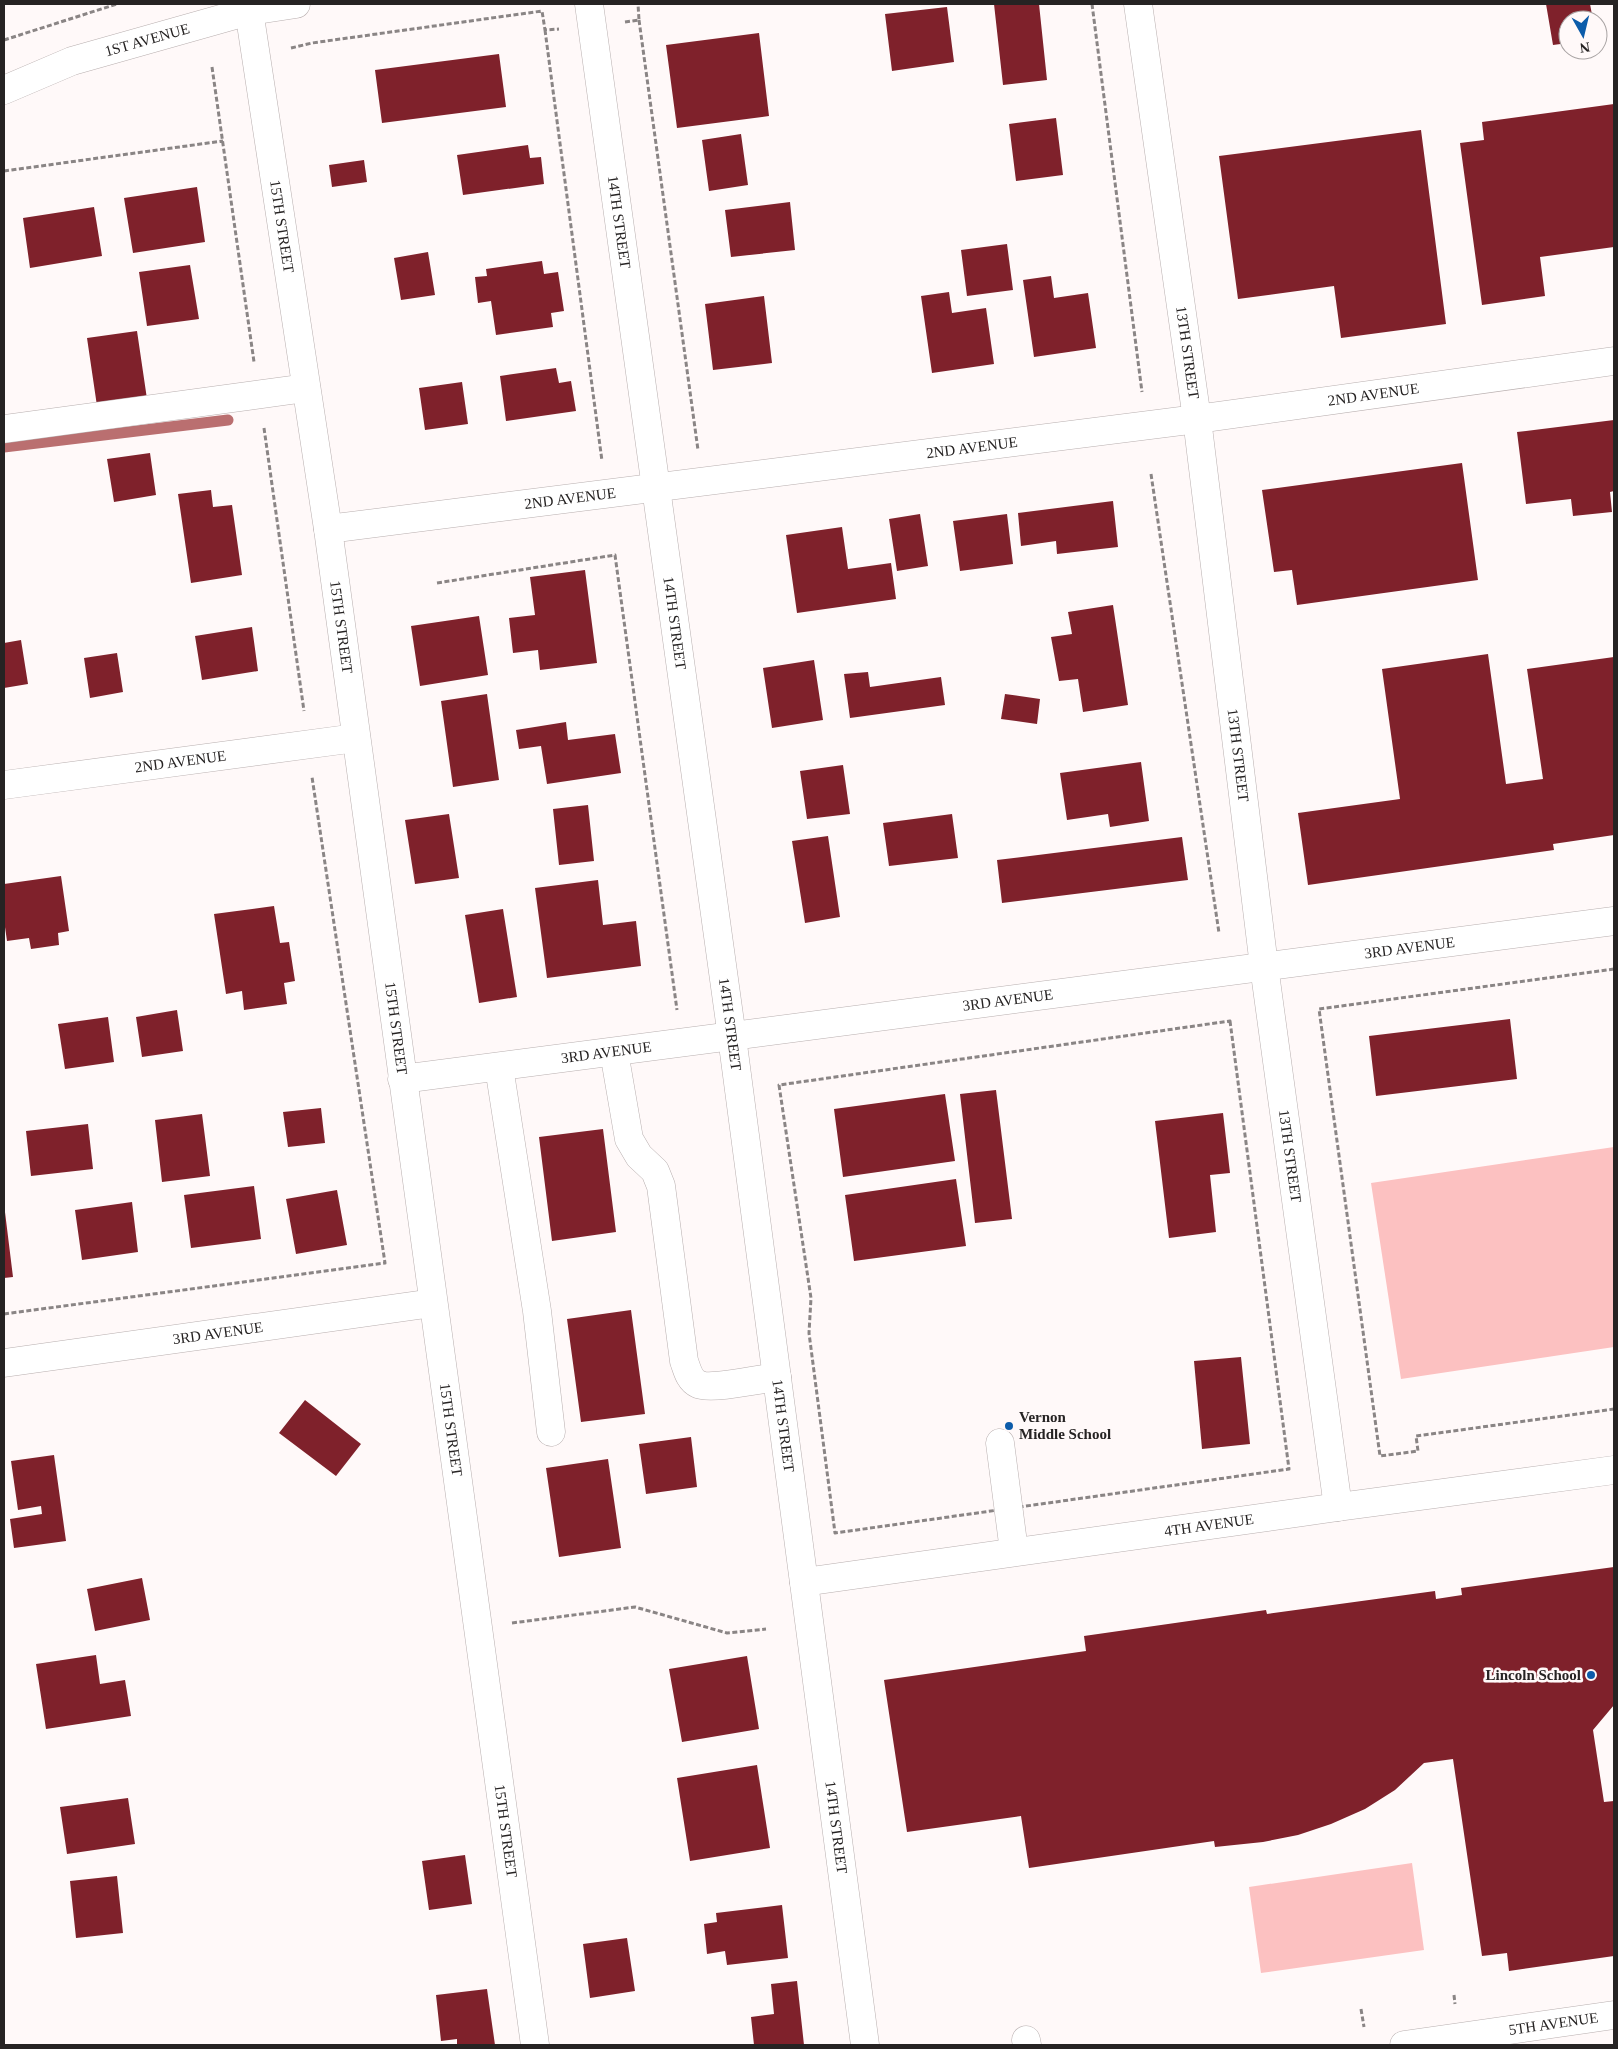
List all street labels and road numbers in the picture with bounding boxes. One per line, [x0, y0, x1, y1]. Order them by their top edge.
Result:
street label: 1ST AVENUE [103, 20, 191, 59]
street label: 14TH STREET [605, 174, 634, 269]
street label: 15TH STREET [267, 179, 297, 274]
street label: 13TH STREET [1173, 305, 1202, 400]
street label: 2ND AVENUE [1327, 380, 1420, 409]
street label: 2ND AVENUE [925, 434, 1018, 461]
street label: 2ND AVENUE [523, 485, 617, 512]
street label: 14TH STREET [660, 576, 689, 671]
street label: 15TH STREET [327, 579, 356, 675]
street label: 13TH STREET [1225, 708, 1252, 803]
street label: 2ND AVENUE [134, 747, 227, 775]
street label: 3RD AVENUE [1363, 934, 1456, 961]
street label: 14TH STREET [716, 977, 744, 1072]
street label: 15TH STREET [382, 981, 410, 1076]
street label: 3RD AVENUE [962, 986, 1054, 1014]
street label: 3RD AVENUE [560, 1039, 652, 1066]
street label: 13TH STREET [1276, 1108, 1304, 1204]
street label: 3RD AVENUE [172, 1319, 264, 1347]
street label: 14TH STREET [769, 1378, 797, 1473]
street label: 15TH STREET [437, 1382, 465, 1477]
street label: 4TH AVENUE [1163, 1511, 1255, 1539]
street label: 14TH STREET [822, 1780, 850, 1875]
street label: 15TH STREET [491, 1783, 520, 1878]
street label: 5TH AVENUE [1508, 2009, 1599, 2038]

